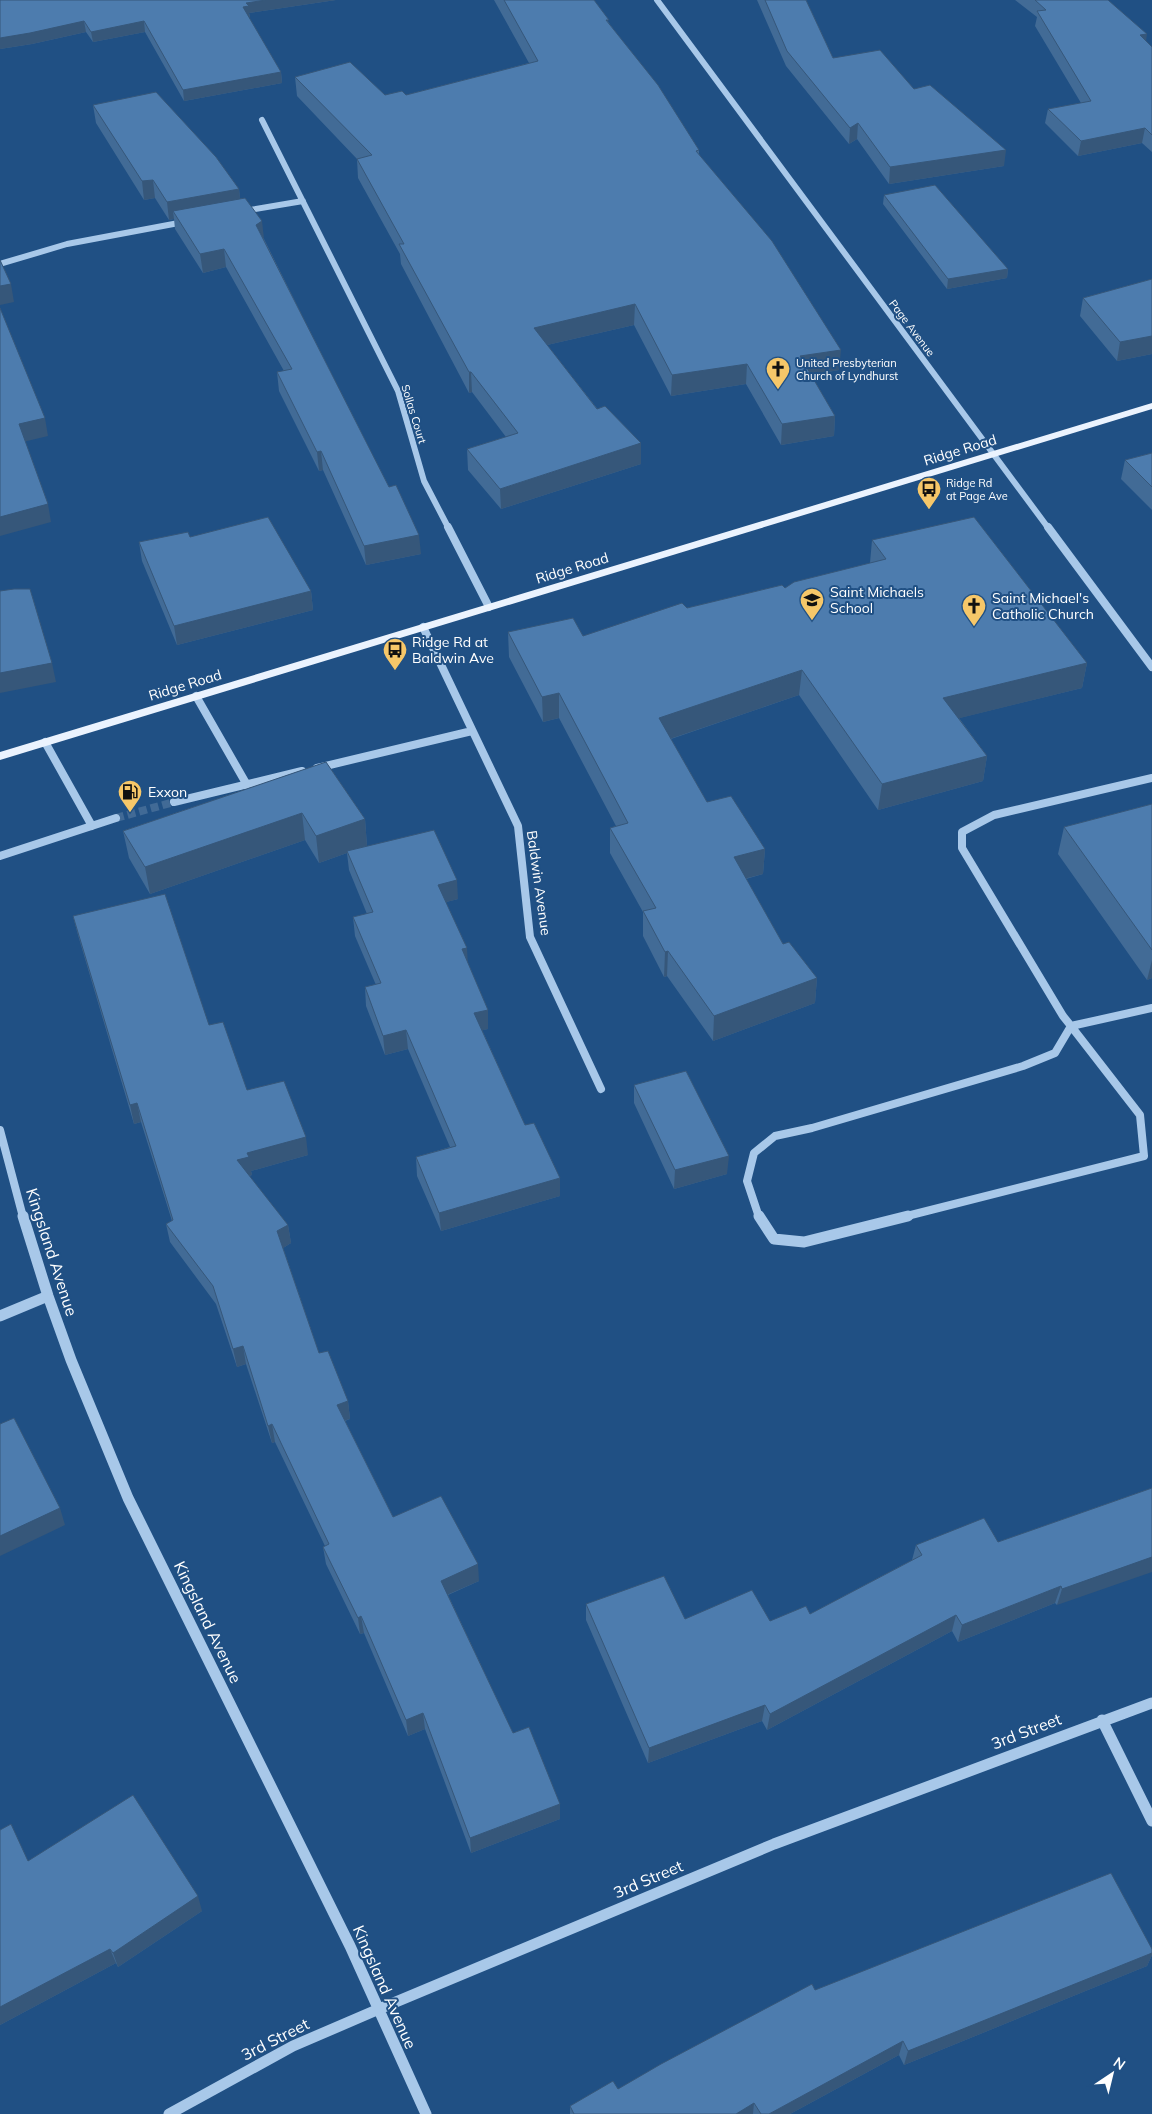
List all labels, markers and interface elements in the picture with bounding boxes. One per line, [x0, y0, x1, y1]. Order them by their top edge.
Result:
street label: Page Avenue [886, 297, 938, 359]
church icon: United Presbyterian Church of Lyndhurst [765, 356, 791, 390]
place label: United Presbyterian Church of Lyndhurst [796, 356, 898, 383]
street label: Sollas Court [398, 383, 430, 445]
street label: Ridge Road [921, 430, 999, 470]
bus stop icon: Ridge Rd at Page Ave [916, 476, 942, 510]
place label: Ridge Rd at Page Ave [946, 476, 1008, 503]
street label: Ridge Road [533, 548, 611, 588]
place label: Saint Michaels School [830, 583, 924, 617]
school or university icon: Saint Michaels School [799, 587, 825, 621]
place label: Saint Michael's Catholic Church [992, 589, 1094, 623]
church icon: Saint Michael's Catholic Church [961, 593, 987, 627]
place label: Ridge Rd at Baldwin Ave [412, 633, 494, 667]
bus stop icon: Ridge Rd at Baldwin Ave [382, 637, 408, 671]
street label: Ridge Road [146, 665, 224, 705]
fuel station icon: Exxon [117, 779, 143, 813]
place label: Exxon [148, 783, 187, 801]
street label: Baldwin Avenue [523, 829, 555, 937]
street label: Kingsland Avenue [22, 1186, 82, 1318]
street label: Kingsland Avenue [170, 1558, 246, 1686]
street label: 3rd Street [988, 1708, 1064, 1753]
street label: 3rd Street [610, 1855, 686, 1903]
street label: Kingsland Avenue [349, 1922, 421, 2052]
street label: 3rd Street [238, 2013, 313, 2065]
north arrow [1087, 2049, 1137, 2099]
text: N [1110, 2053, 1129, 2074]

